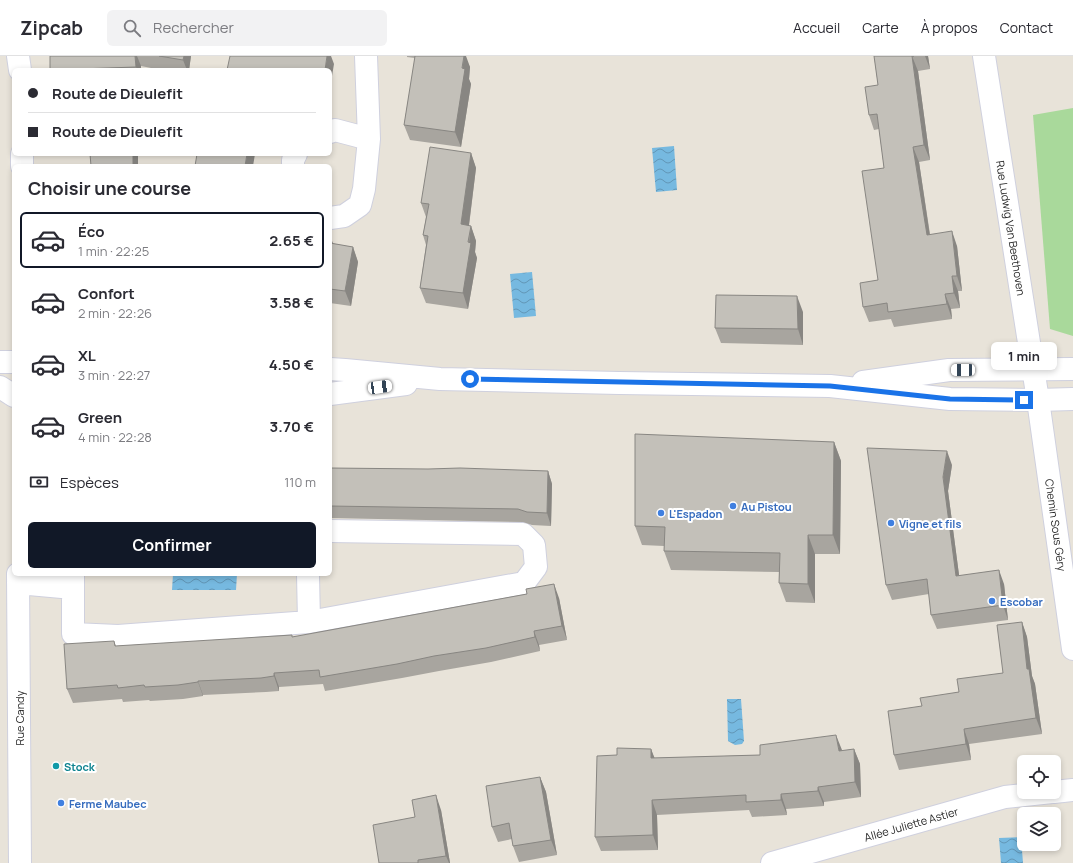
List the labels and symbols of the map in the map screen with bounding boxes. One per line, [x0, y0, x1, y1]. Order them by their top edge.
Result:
street label: Rue Ludwig Van Beethoven [993, 159, 1029, 297]
callout: 1 min [991, 342, 1057, 370]
car [951, 364, 975, 376]
route start [461, 370, 479, 388]
car [367, 379, 393, 395]
route end [1015, 391, 1033, 409]
street label: Chemin Sous Géry [1042, 478, 1070, 572]
place label: Au Pistou [741, 499, 792, 514]
marker: Au Pistou [728, 501, 738, 511]
place label: L'Espadon [669, 506, 723, 521]
marker: L'Espadon [656, 508, 666, 518]
place label: Vigne et fils [899, 516, 961, 531]
marker: Vigne et fils [886, 518, 896, 528]
place label: Escobar [1000, 594, 1043, 609]
marker: Escobar [987, 596, 997, 606]
street label: Rue Candy [12, 690, 27, 745]
place label: Stock [64, 759, 96, 774]
marker: Stock [51, 761, 61, 771]
place label: Ferme Maubec [69, 796, 147, 811]
marker: Ferme Maubec [56, 798, 66, 808]
street label: Allée Juliette Astier [862, 803, 960, 845]

